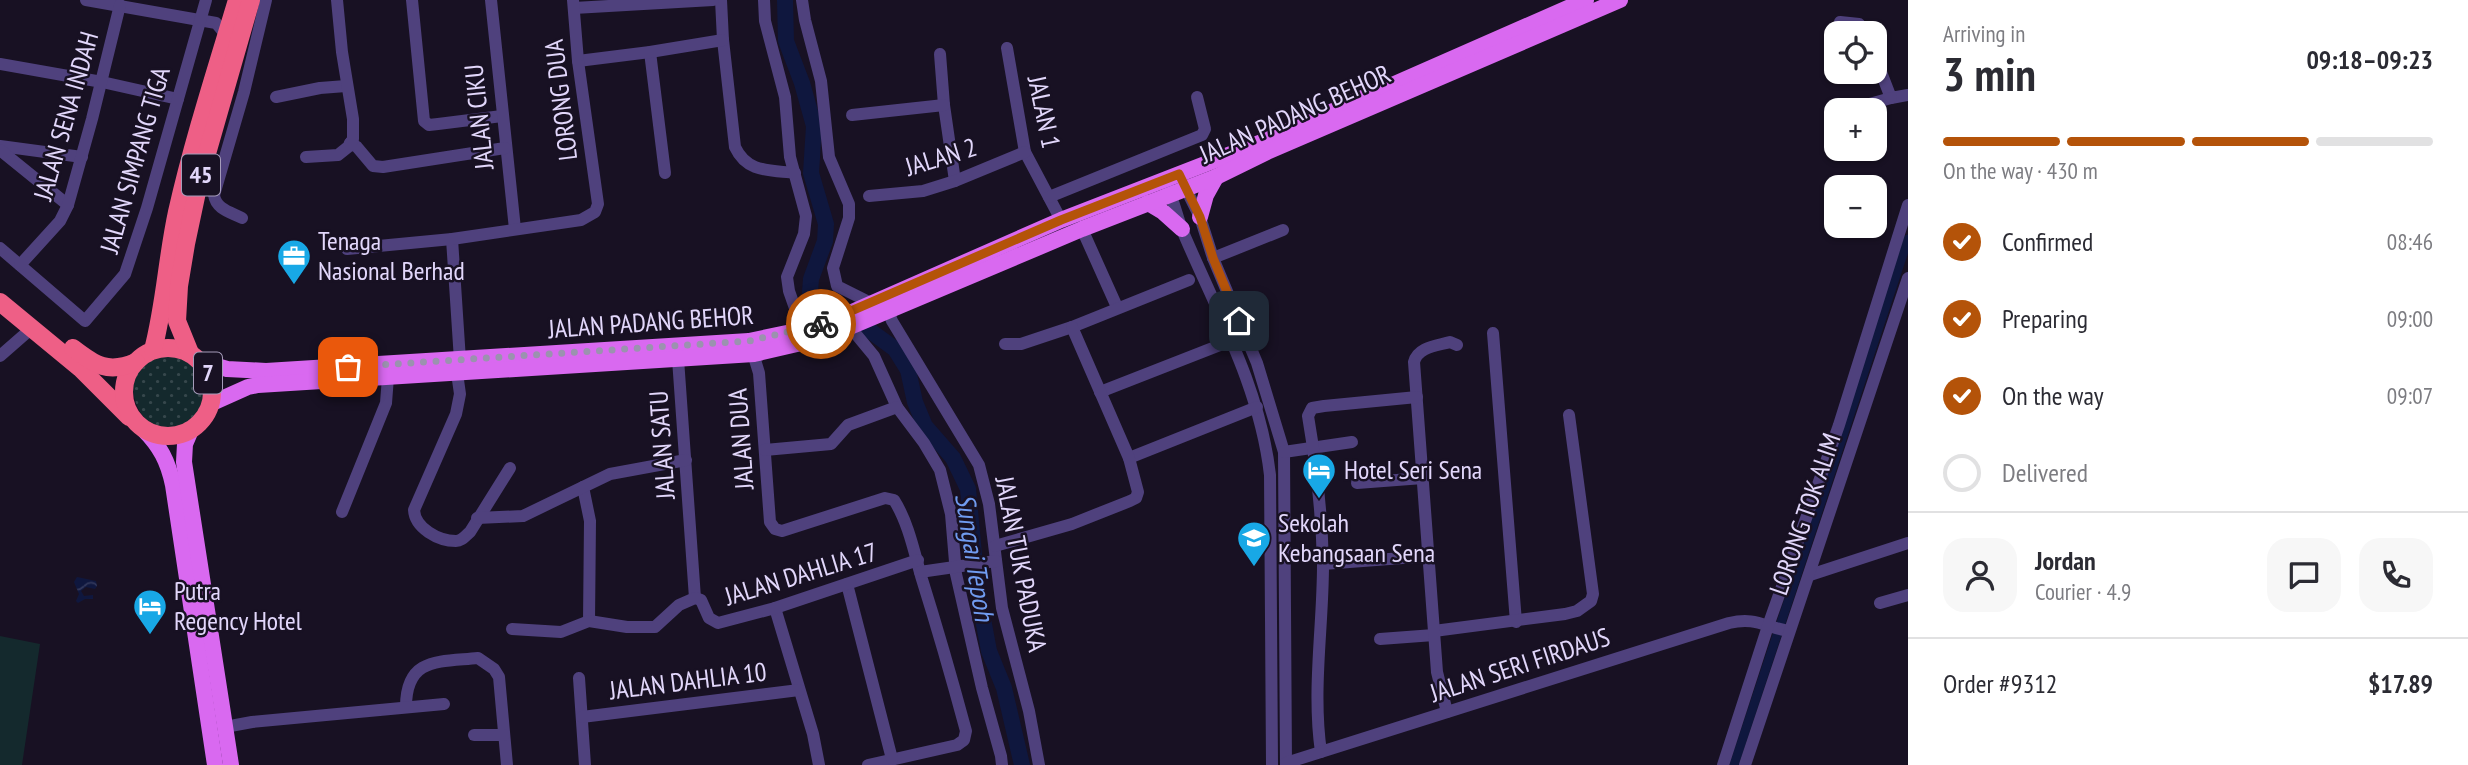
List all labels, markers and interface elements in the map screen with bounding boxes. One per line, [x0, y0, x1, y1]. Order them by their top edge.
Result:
text: Arriving in [1943, 19, 2025, 48]
map controls [1824, 21, 1887, 238]
button: locate [1824, 21, 1887, 84]
street label: JALAN SENA INDAH [25, 28, 105, 205]
street label: LORONG DUA [537, 37, 584, 162]
text: 09:18–09:23 [2306, 43, 2433, 76]
text: 3 min [1943, 44, 2036, 104]
street label: JALAN PADANG BEHOR [1193, 57, 1395, 171]
street label: JALAN SIMPANG TIGA [92, 62, 177, 258]
street label: JALAN CIKU [457, 63, 501, 172]
street label: JALAN 1 [1021, 72, 1068, 151]
button: + [1824, 98, 1887, 161]
street label: JALAN 2 [900, 130, 981, 183]
road number: 45 [182, 154, 220, 196]
text: On the way · 430 m [1943, 156, 2098, 185]
button: − [1824, 175, 1887, 238]
icon: check [1943, 223, 1981, 261]
place label: Tenaga Nasional Berhad [318, 224, 465, 287]
text: Confirmed [2002, 225, 2093, 258]
text: 08:46 [2387, 227, 2433, 256]
office icon: Tenaga Nasional Berhad [275, 237, 313, 286]
courier [786, 289, 856, 359]
pin [1209, 291, 1269, 351]
street label: JALAN PADANG BEHOR [546, 298, 755, 345]
icon: check [1943, 300, 1981, 338]
icon: home [1220, 302, 1258, 340]
text: Preparing [2002, 302, 2088, 335]
text: 09:00 [2387, 304, 2433, 333]
icon: bike [802, 305, 840, 343]
pin [318, 337, 378, 397]
icon: bag [329, 348, 367, 386]
road number: 7 [194, 352, 222, 394]
icon: check [1943, 377, 1981, 415]
text: On the way [2002, 379, 2104, 412]
text: 09:07 [2387, 381, 2433, 410]
street label: JALAN DUA [720, 387, 761, 491]
street label: JALAN SATU [641, 390, 682, 501]
street label: LORONG TOK ALIM [1761, 429, 1848, 599]
hotel icon: Hotel Seri Sena [1300, 451, 1338, 500]
place label: Hotel Seri Sena [1344, 453, 1482, 486]
text: Delivered [2002, 456, 2088, 489]
street label: JALAN TUK PADUKA [988, 472, 1055, 655]
water label: Sungai Tepoh [947, 490, 1004, 625]
place label: Sekolah Kebangsaan Sena [1278, 506, 1435, 569]
school or university icon: Sekolah Kebangsaan Sena [1235, 519, 1273, 568]
street label: JALAN DAHLIA 17 [720, 535, 881, 613]
button: person [1943, 538, 2017, 612]
button: chat [2267, 538, 2341, 612]
button: phone [2359, 538, 2433, 612]
text: Jordan [2035, 544, 2096, 577]
place label: Putra Regency Hotel [174, 574, 302, 637]
text: Courier · 4.9 [2035, 577, 2131, 606]
hotel icon: Putra Regency Hotel [131, 587, 169, 636]
street label: JALAN SERI FIRDAUS [1425, 620, 1614, 709]
street label: JALAN DAHLIA 10 [607, 655, 768, 707]
text: Order #9312 [1943, 667, 2058, 700]
text: $17.89 [2368, 667, 2433, 700]

